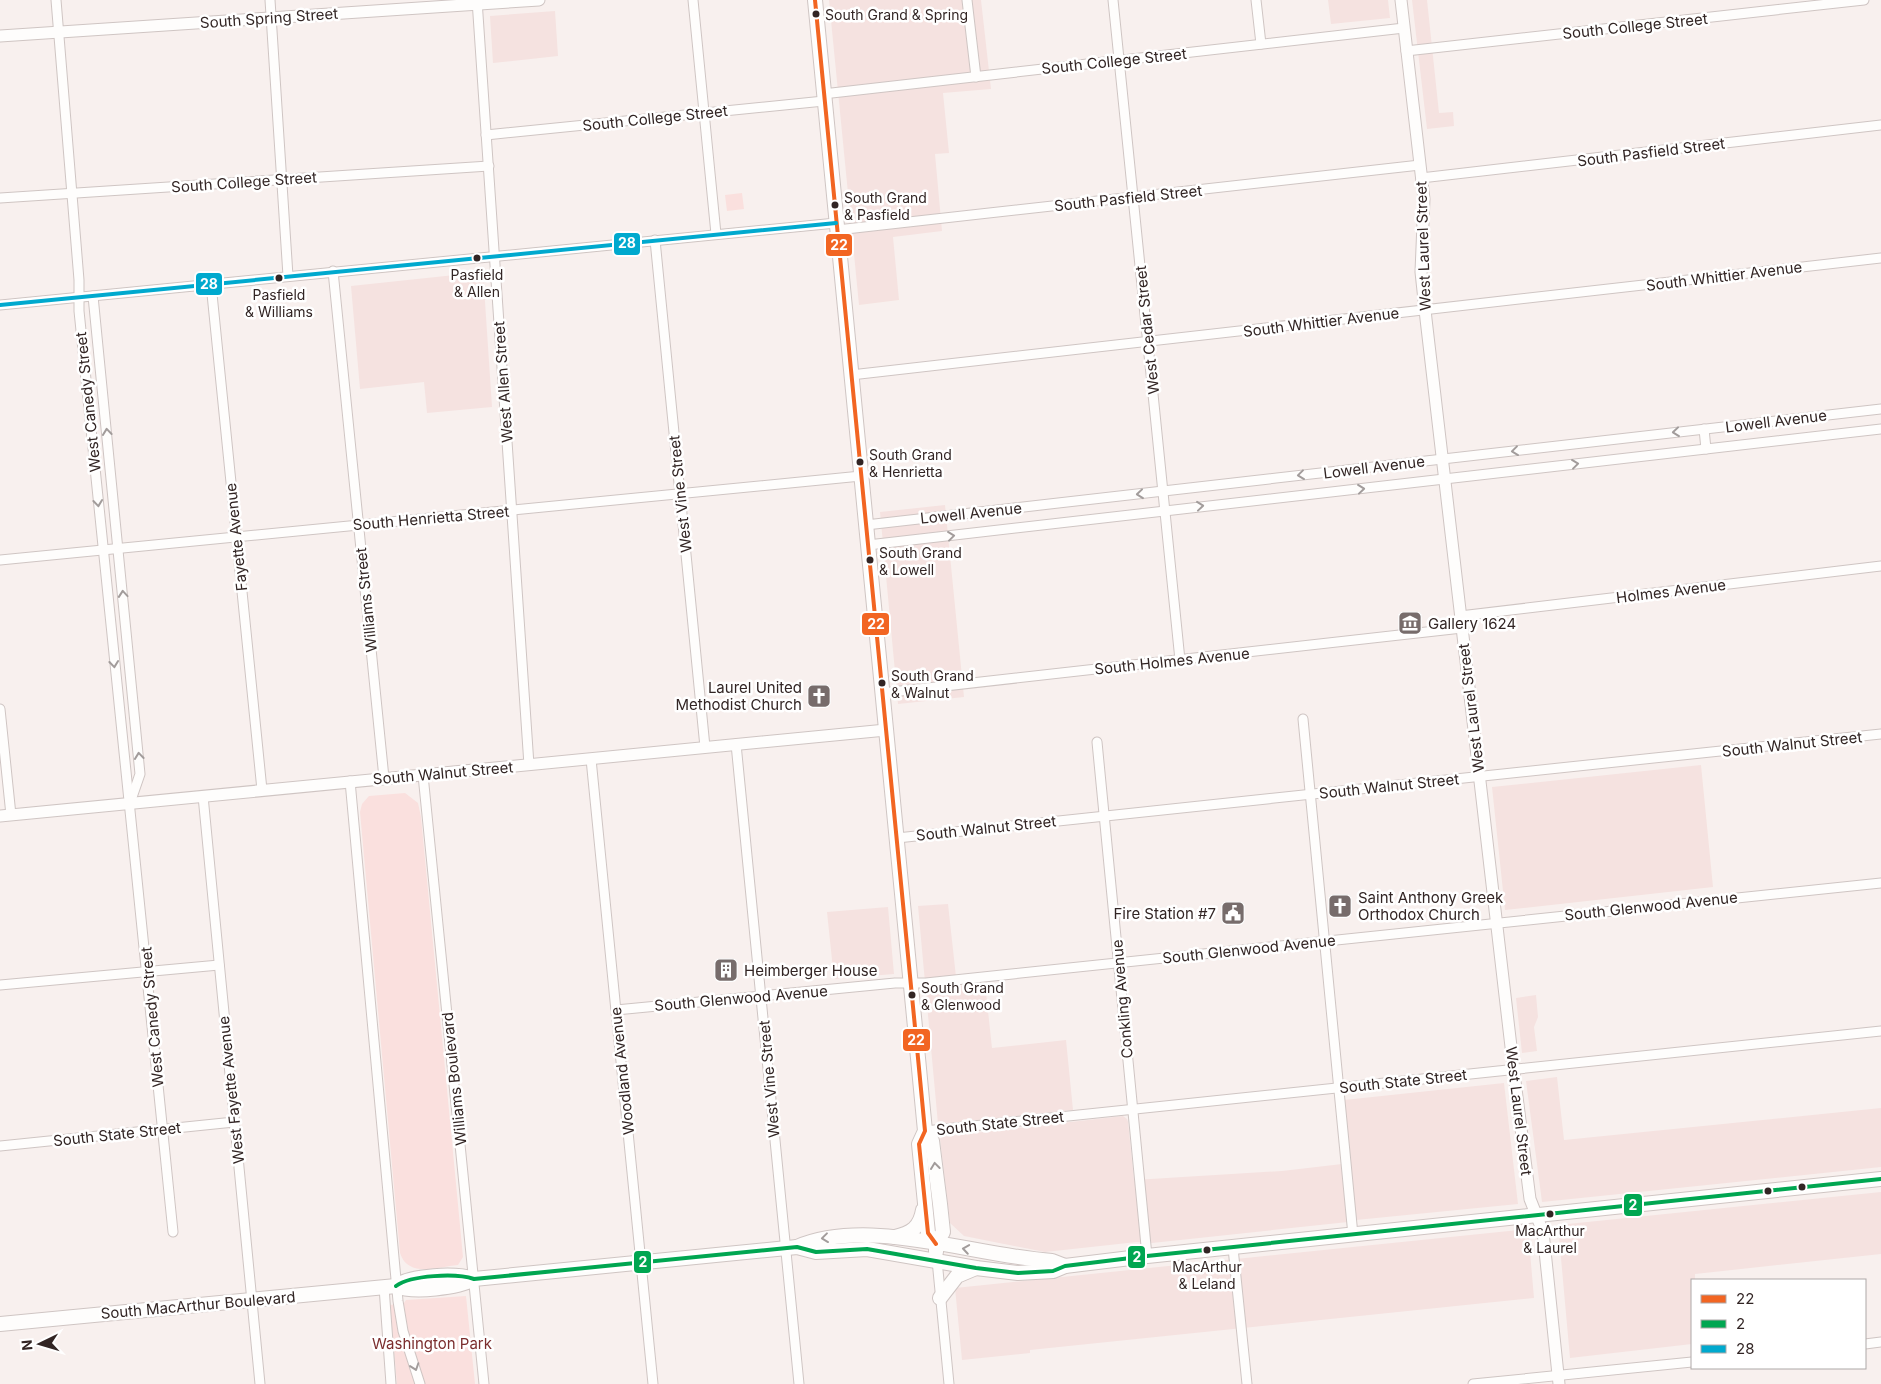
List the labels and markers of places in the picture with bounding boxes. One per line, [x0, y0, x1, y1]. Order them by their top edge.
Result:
place label: South Grand & Spring [825, 6, 968, 23]
marker: South Grand & Spring [811, 9, 821, 19]
place label: South Grand & Pasfield [844, 189, 927, 223]
marker: South Grand & Pasfield [830, 200, 840, 210]
marker: Pasfield & Allen [472, 253, 482, 263]
place label: Pasfield & Allen [451, 266, 503, 300]
marker: Pasfield & Williams [274, 273, 284, 283]
place label: Pasfield & Williams [245, 286, 313, 320]
place label: South Grand & Henrietta [869, 446, 952, 480]
marker: South Grand & Henrietta [855, 457, 865, 467]
place label: South Grand & Lowell [879, 544, 962, 578]
marker: South Grand & Lowell [865, 555, 875, 565]
museum icon: Gallery 1624 [1397, 610, 1423, 636]
place label: Gallery 1624 [1428, 614, 1516, 633]
place label: South Grand & Walnut [891, 667, 974, 701]
place label: Laurel United Methodist Church [676, 678, 802, 714]
marker: South Grand & Walnut [877, 678, 887, 688]
church icon: Laurel United Methodist Church [806, 683, 832, 709]
place label: Saint Anthony Greek Orthodox Church [1358, 888, 1504, 924]
church icon: Saint Anthony Greek Orthodox Church [1327, 893, 1353, 919]
public building icon: Fire Station #7 [1220, 900, 1246, 926]
place label: Fire Station #7 [1114, 904, 1216, 923]
building icon: Heimberger House [713, 957, 739, 983]
place label: Heimberger House [744, 961, 877, 980]
place label: South Grand & Glenwood [921, 979, 1004, 1013]
marker: South Grand & Glenwood [907, 990, 917, 1000]
unlabelled marker [1797, 1182, 1807, 1192]
unlabelled marker [1763, 1186, 1773, 1196]
marker: MacArthur & Laurel [1545, 1209, 1555, 1219]
place label: MacArthur & Laurel [1515, 1222, 1585, 1256]
marker: MacArthur & Leland [1202, 1245, 1212, 1255]
place label: MacArthur & Leland [1172, 1258, 1242, 1292]

